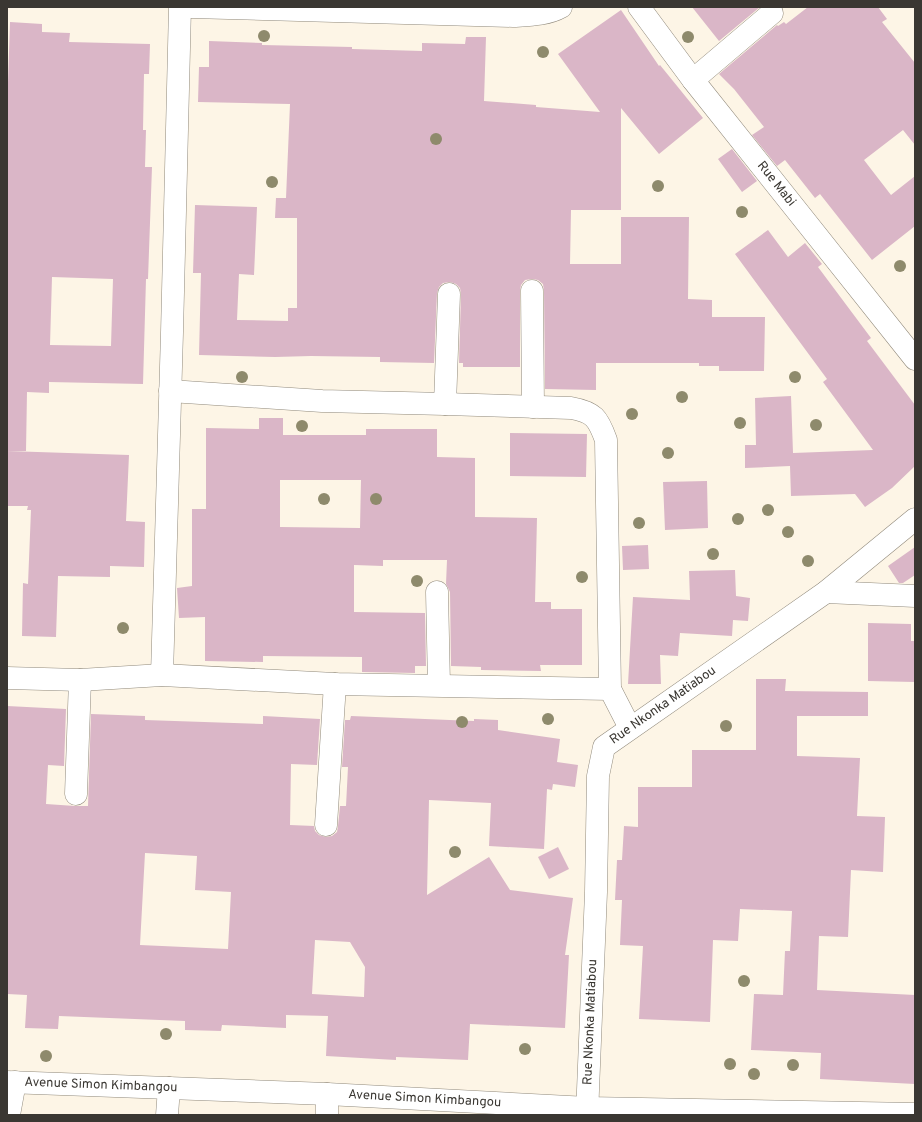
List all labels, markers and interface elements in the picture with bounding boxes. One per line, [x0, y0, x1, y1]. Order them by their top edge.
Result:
street label: Rue Mabi [753, 158, 799, 210]
street label: Rue Nkonka Matiabou [607, 663, 719, 748]
street label: Rue Nkonka Matiabou [580, 959, 601, 1085]
street label: Avenue Simon Kimbangou [24, 1075, 178, 1096]
street label: Avenue Simon Kimbangou [348, 1087, 502, 1111]

